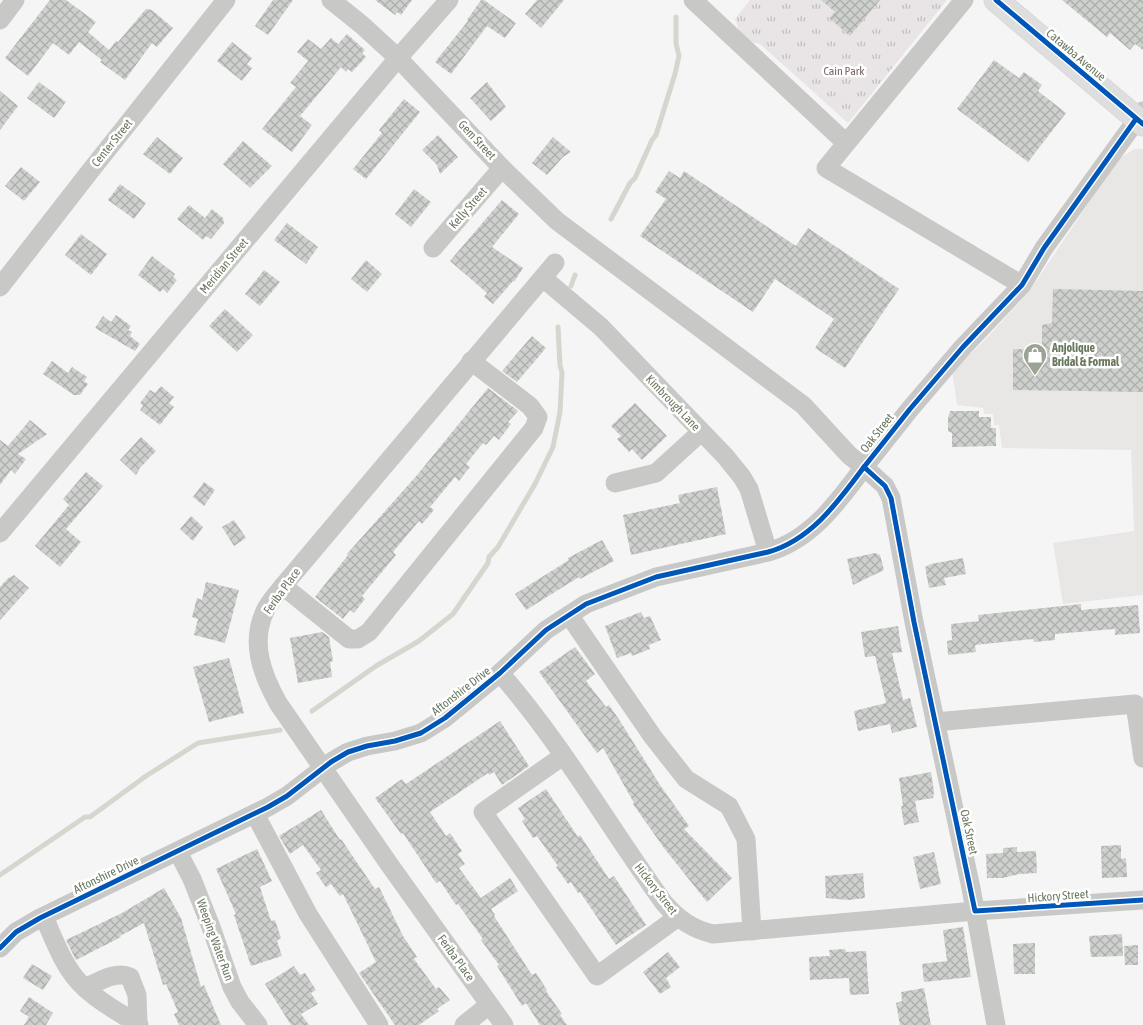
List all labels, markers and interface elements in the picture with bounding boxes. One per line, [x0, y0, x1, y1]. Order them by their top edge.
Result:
street label: Catawba Avenue [1043, 26, 1109, 84]
park label: Cain Park [823, 64, 865, 78]
street label: Center Street [89, 116, 136, 170]
street label: Gem Street [455, 118, 499, 163]
street label: Kelly Street [446, 184, 490, 232]
street label: Meridian Street [197, 235, 251, 296]
place label: Anjolique Bridal & Formal [1051, 341, 1120, 369]
shop icon: Anjolique Bridal & Formal [1022, 342, 1048, 376]
street label: Kimbrough Lane [643, 372, 703, 434]
street label: Oak Street [857, 410, 897, 455]
street label: Feriba Place [261, 565, 303, 617]
street label: Aftonshire Drive [429, 664, 493, 718]
street label: Oak Street [957, 808, 981, 856]
street label: Aftonshire Drive [71, 853, 141, 897]
street label: Hickory Street [632, 861, 681, 918]
street label: Hickory Street [1027, 887, 1090, 905]
street label: Weeping Water Run [194, 897, 236, 983]
street label: Feriba Place [435, 932, 477, 984]

